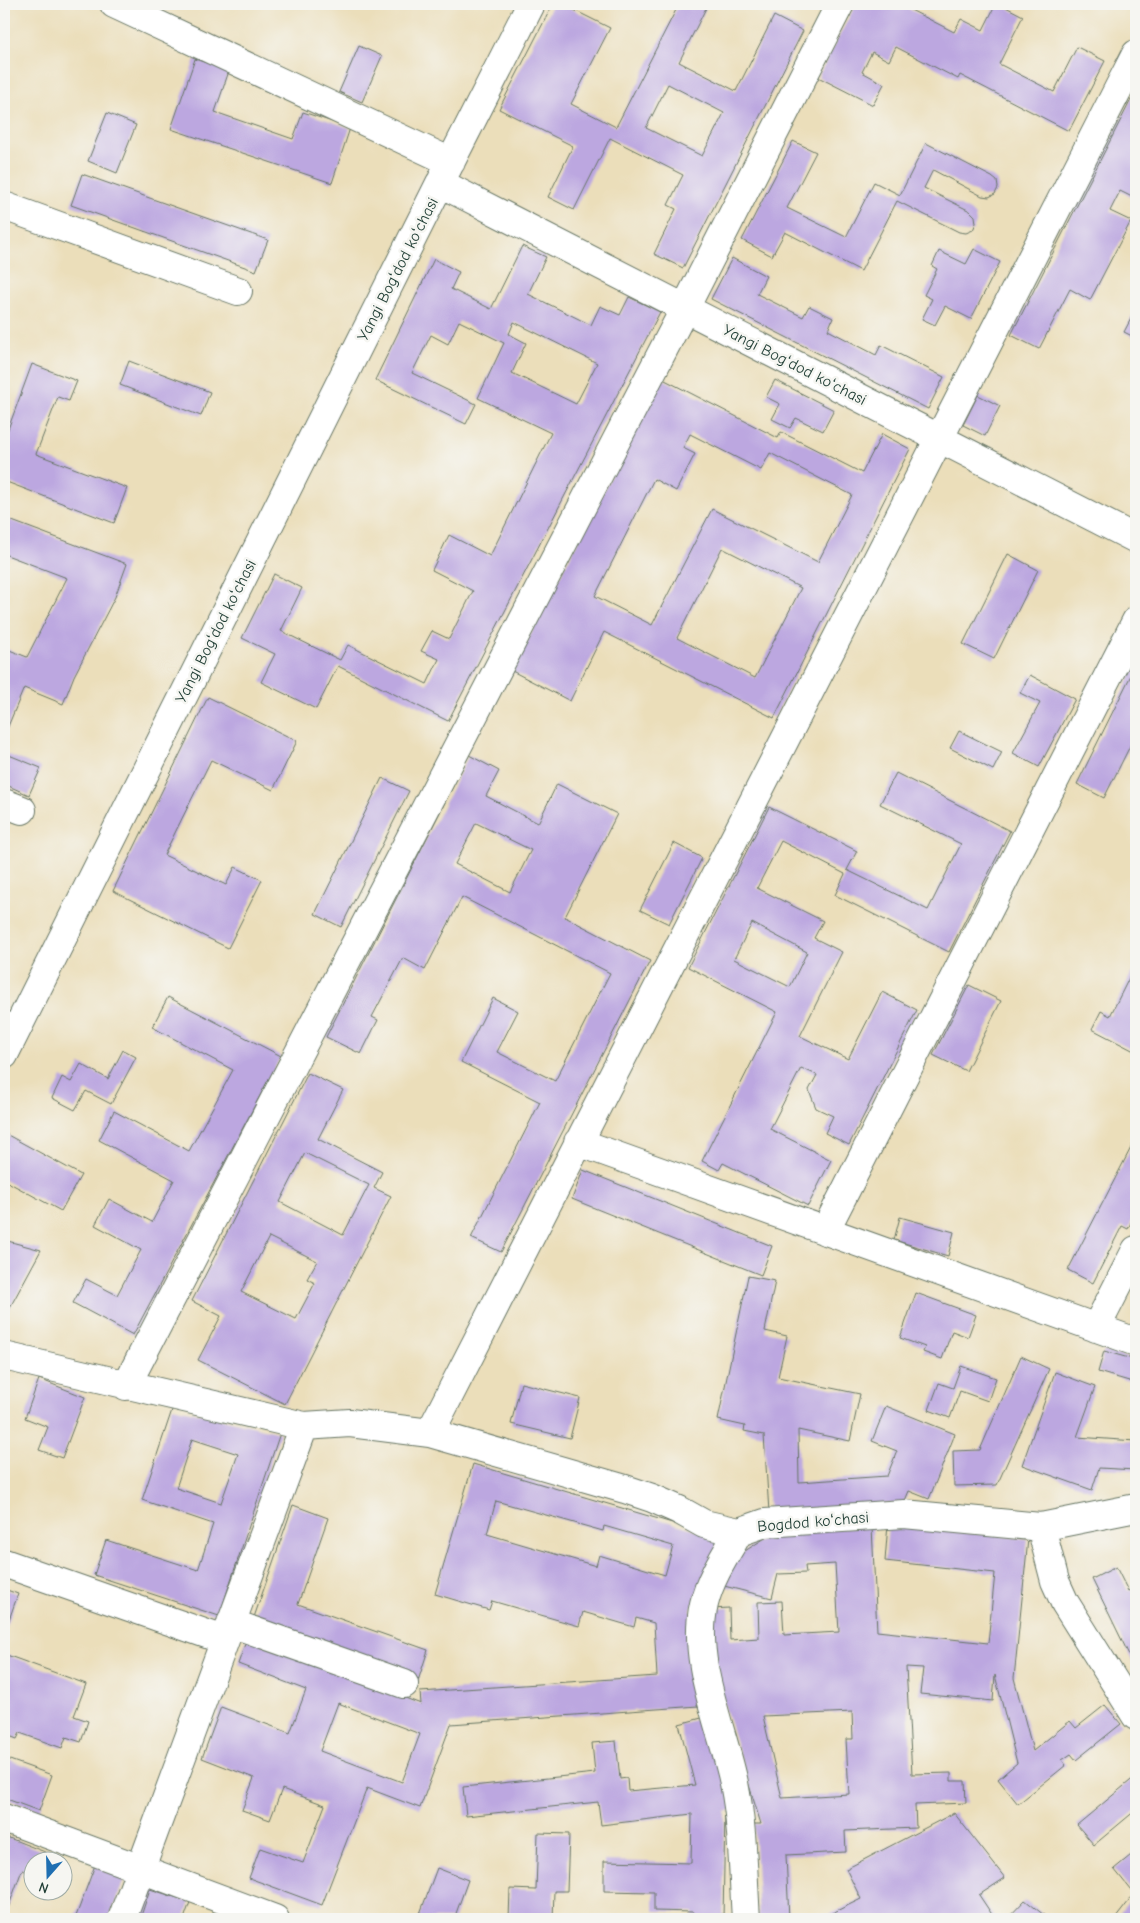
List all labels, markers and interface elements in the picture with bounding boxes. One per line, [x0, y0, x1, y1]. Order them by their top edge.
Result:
street label: Yangi Bogʻdod koʻchasi [354, 195, 442, 344]
street label: Yangi Bogʻdod koʻchasi [720, 321, 869, 409]
street label: Yangi Bogʻdod koʻchasi [172, 557, 260, 706]
street label: Bogdod koʻchasi [757, 1508, 870, 1536]
north arrow [22, 1850, 72, 1900]
text: N [37, 1878, 51, 1897]

